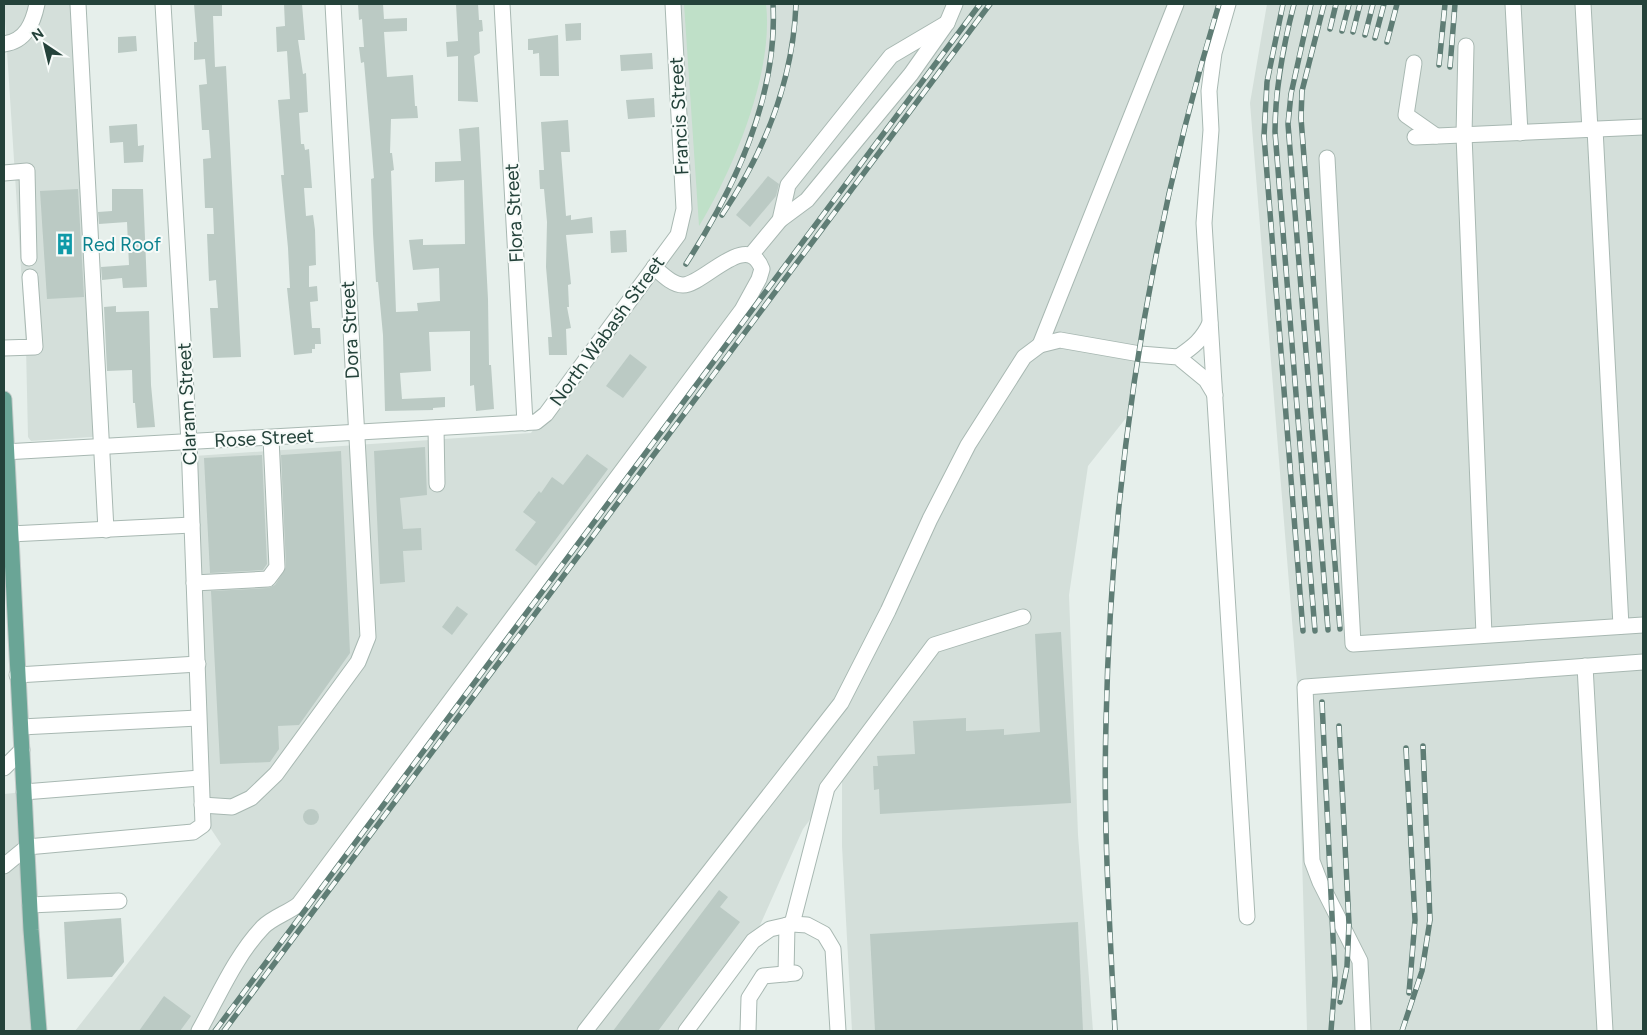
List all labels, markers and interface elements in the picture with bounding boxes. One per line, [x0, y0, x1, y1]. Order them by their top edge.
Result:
north arrow [20, 20, 70, 70]
text: N [29, 25, 47, 45]
street label: Francis Street [664, 56, 694, 176]
street label: Flora Street [500, 163, 528, 263]
building icon: Red Roof [52, 231, 78, 257]
place label: Red Roof [82, 233, 161, 256]
street label: North Wabash Street [545, 251, 669, 411]
street label: Dora Street [336, 280, 364, 380]
street label: Clarann Street [172, 342, 202, 466]
street label: Rose Street [213, 424, 315, 452]

